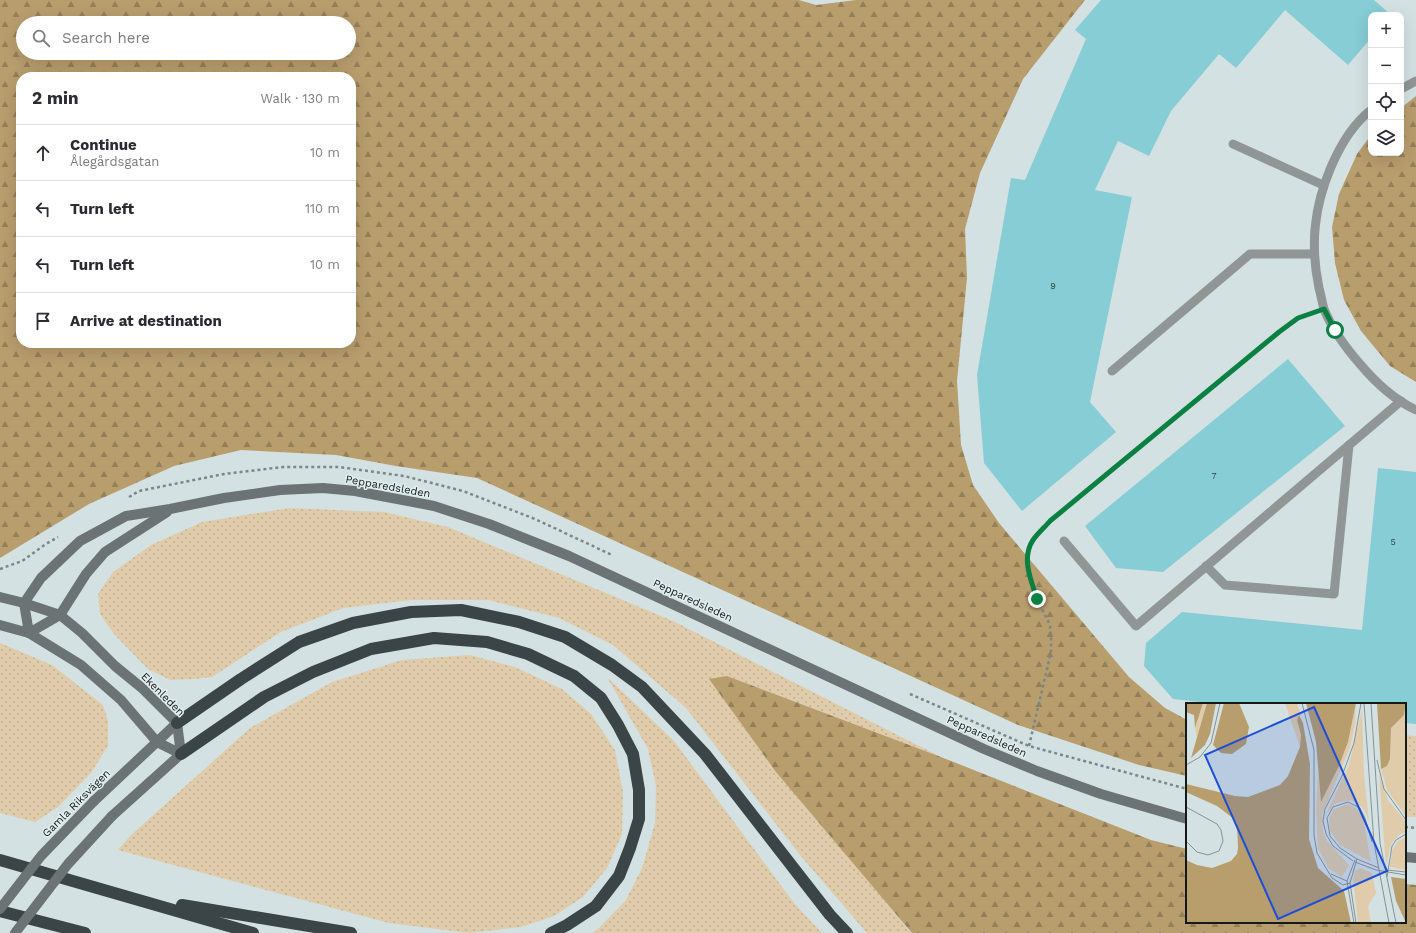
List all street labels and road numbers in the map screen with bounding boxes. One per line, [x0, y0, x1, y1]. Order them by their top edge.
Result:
street label: Pepparedsleden [344, 473, 431, 500]
street label: Pepparedsleden [651, 576, 735, 625]
street label: Ekenleden [138, 670, 187, 719]
street label: Pepparedsleden [945, 713, 1029, 760]
street label: Gamla Riksvägen [40, 767, 113, 840]

